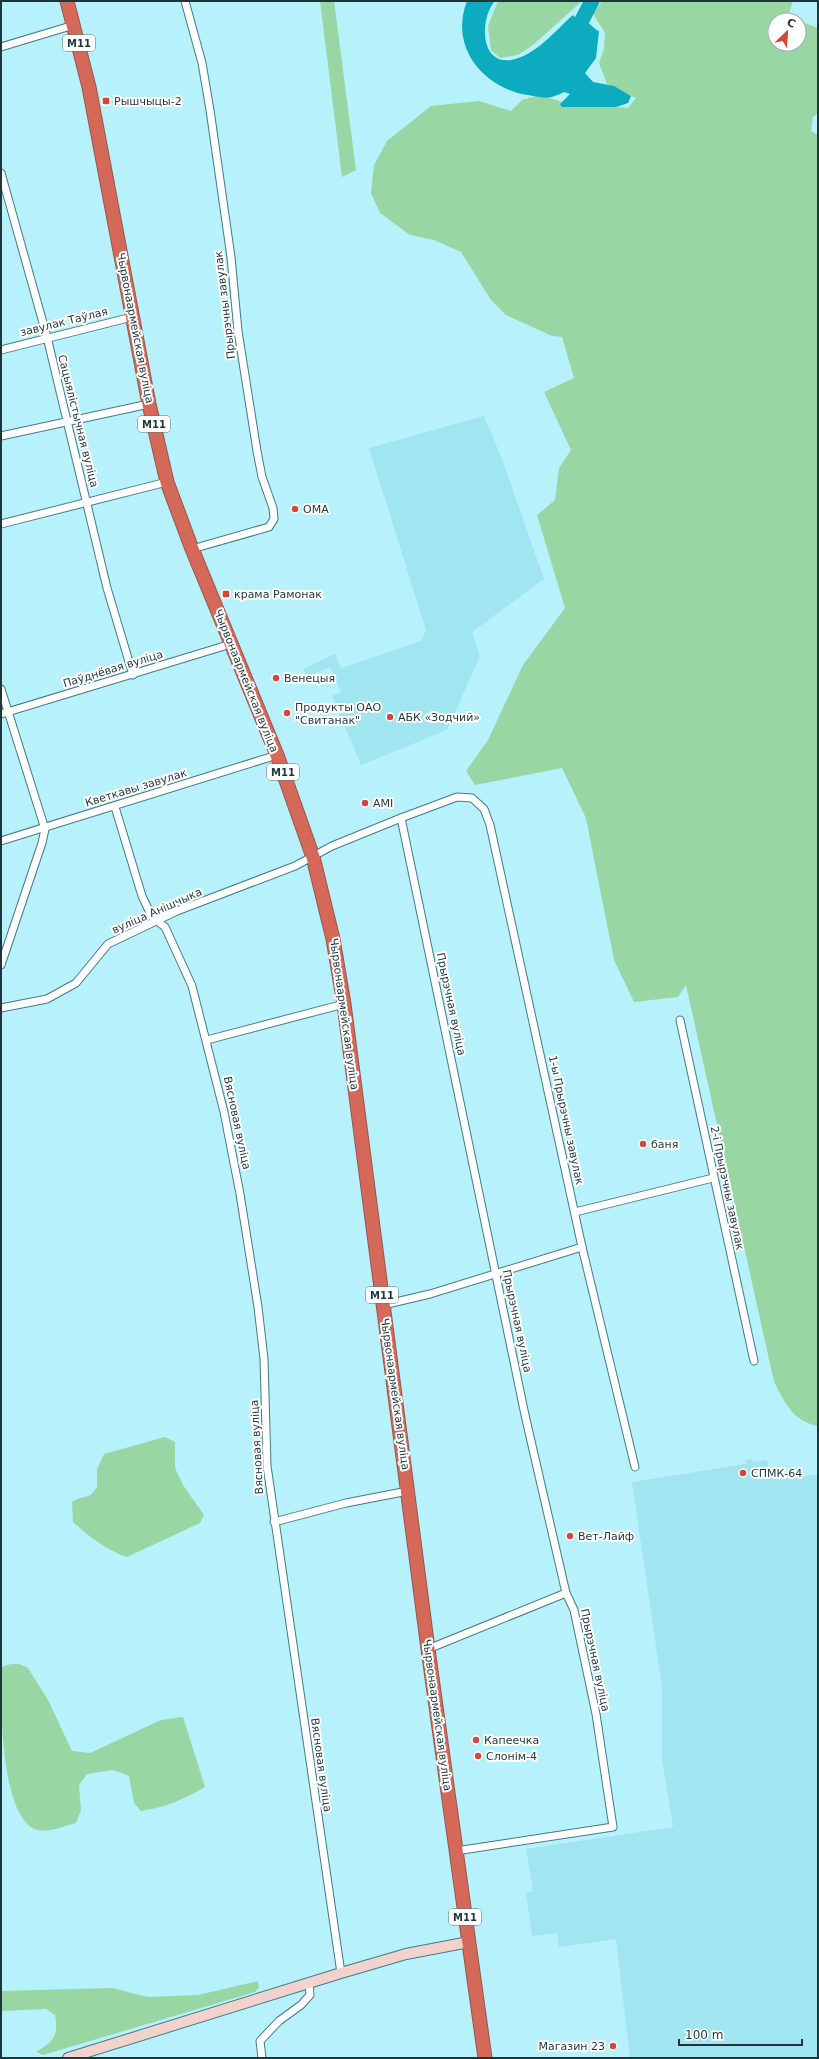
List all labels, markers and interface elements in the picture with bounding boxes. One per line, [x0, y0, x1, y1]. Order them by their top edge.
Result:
north arrow [767, 12, 807, 52]
text: С [785, 16, 797, 31]
road number: М11 [63, 35, 95, 51]
place label: Рышчыцы-2 [114, 95, 182, 108]
marker: Рышчыцы-2 [101, 96, 111, 106]
street label: Прырэчны завулак [212, 250, 238, 360]
street label: Чырвонаармейская вуліца [114, 252, 156, 404]
street label: завулак Таўлая [19, 305, 109, 339]
street label: Сацыялістычная вуліца [55, 353, 101, 489]
road number: М11 [138, 416, 170, 432]
place label: ОМА [303, 503, 329, 516]
marker: ОМА [290, 504, 300, 514]
place label: крама Рамонак [234, 588, 322, 601]
marker: крама Рамонак [221, 589, 231, 599]
street label: Чырвонаармейская вуліца [211, 608, 281, 754]
street label: Паўднёвая вуліца [61, 648, 165, 690]
place label: Венецыя [284, 672, 335, 685]
marker: Венецыя [271, 673, 281, 683]
place label: Продукты ОАО "Свитанак" [295, 701, 382, 727]
marker: Продукты ОАО "Свитанак" [282, 708, 292, 718]
place label: АБК «Зодчий» [398, 711, 480, 724]
marker: АБК «Зодчий» [385, 712, 395, 722]
road number: М11 [267, 764, 299, 780]
street label: Кветкавы завулак [84, 766, 189, 810]
place label: AMI [373, 797, 393, 810]
marker: AMI [360, 798, 370, 808]
street label: вуліца Анішчыка [110, 885, 204, 937]
street label: Чырвонаармейская вуліца [327, 937, 361, 1091]
street label: Прырэчная вуліца [434, 951, 468, 1057]
street label: 1-ы Прырэчны завулак [546, 1054, 586, 1186]
street label: Вясновая вуліца [221, 1075, 253, 1171]
street label: 2-і Прырэчны завулак [708, 1125, 747, 1251]
place label: баня [651, 1138, 678, 1151]
marker: баня [638, 1139, 648, 1149]
street label: Прырэчная вуліца [500, 1268, 534, 1374]
road number: М11 [366, 1287, 398, 1303]
street label: Чырвонаармейская вуліца [378, 1317, 412, 1471]
street label: Вясновая вуліца [248, 1399, 266, 1495]
place label: СПМК-64 [751, 1467, 802, 1480]
marker: СПМК-64 [738, 1468, 748, 1478]
place label: Вет-Лайф [578, 1530, 634, 1543]
marker: Вет-Лайф [565, 1531, 575, 1541]
street label: Прырэчная вуліца [578, 1607, 612, 1713]
street label: Чырвонаармейская вуліца [420, 1638, 454, 1792]
street label: Вясновая вуліца [308, 1717, 334, 1813]
place label: Капеечка [484, 1734, 539, 1747]
marker: Капеечка [471, 1735, 481, 1745]
place label: Слонім-4 [486, 1750, 537, 1763]
marker: Слонім-4 [473, 1751, 483, 1761]
road number: М11 [449, 1909, 481, 1925]
scale bar [679, 2021, 802, 2047]
text: 100 m [685, 2028, 723, 2042]
place label: Магазин 23 [539, 2040, 605, 2053]
marker: Магазин 23 [608, 2041, 618, 2051]

